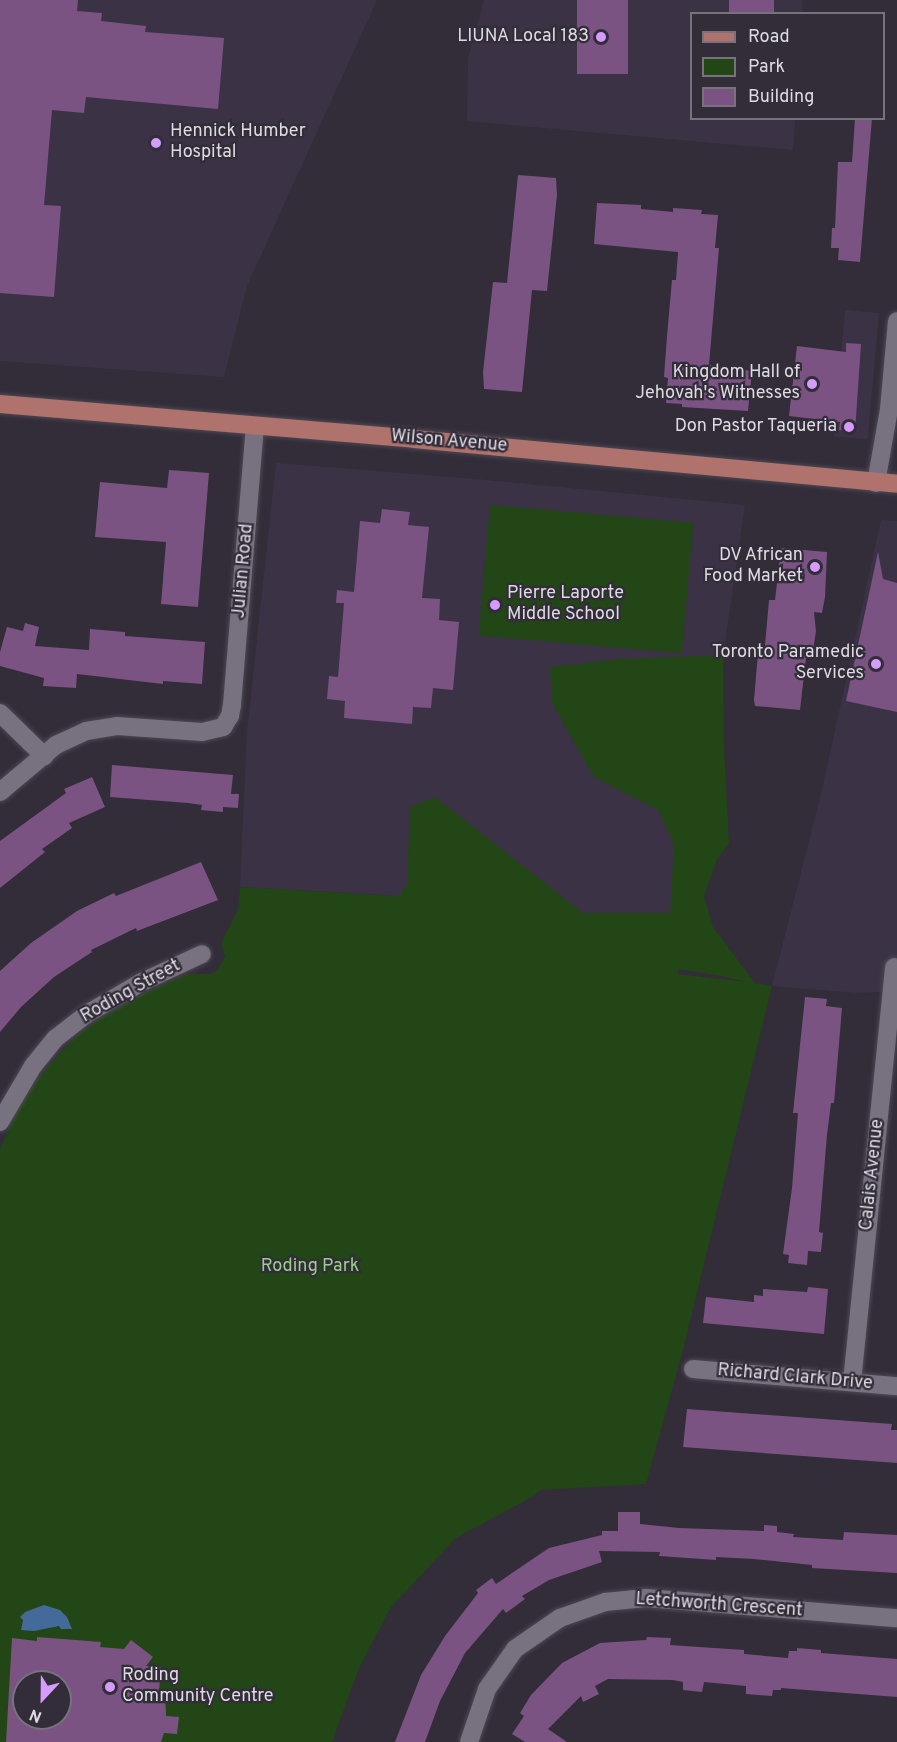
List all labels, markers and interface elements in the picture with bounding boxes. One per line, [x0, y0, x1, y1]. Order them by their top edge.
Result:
legend [690, 12, 885, 120]
place label: LIUNA Local 183 [456, 26, 589, 48]
text: Road [748, 26, 790, 49]
marker: LIUNA Local 183 [594, 30, 608, 44]
text: Park [748, 56, 785, 79]
text: Building [748, 86, 814, 109]
place label: Hennick Humber Hospital [170, 122, 306, 164]
marker: Hennick Humber Hospital [147, 134, 165, 152]
place label: Kingdom Hall of Jehovah's Witnesses [635, 363, 800, 406]
marker: Kingdom Hall of Jehovah's Witnesses [805, 377, 819, 391]
place label: Don Pastor Taqueria [674, 416, 837, 438]
marker: Don Pastor Taqueria [842, 420, 856, 434]
street label: Wilson Avenue [390, 426, 508, 458]
street label: Julian Road [229, 523, 259, 619]
place label: DV African Food Market [703, 546, 803, 588]
marker: DV African Food Market [808, 560, 822, 574]
place label: Pierre Laporte Middle School [507, 584, 624, 626]
marker: Pierre Laporte Middle School [488, 598, 502, 612]
place label: Toronto Paramedic Services [712, 643, 864, 686]
marker: Toronto Paramedic Services [869, 657, 883, 671]
street label: Roding Street [77, 956, 185, 1028]
street label: Calais Avenue [856, 1118, 890, 1232]
park label: Roding Park [261, 1256, 359, 1278]
street label: Richard Clark Drive [716, 1360, 874, 1396]
street label: Letchworth Crescent [635, 1589, 803, 1623]
place label: Roding Community Centre [122, 1666, 273, 1708]
north arrow [12, 1670, 72, 1730]
marker: Roding Community Centre [103, 1680, 117, 1694]
text: N [27, 1703, 45, 1726]

